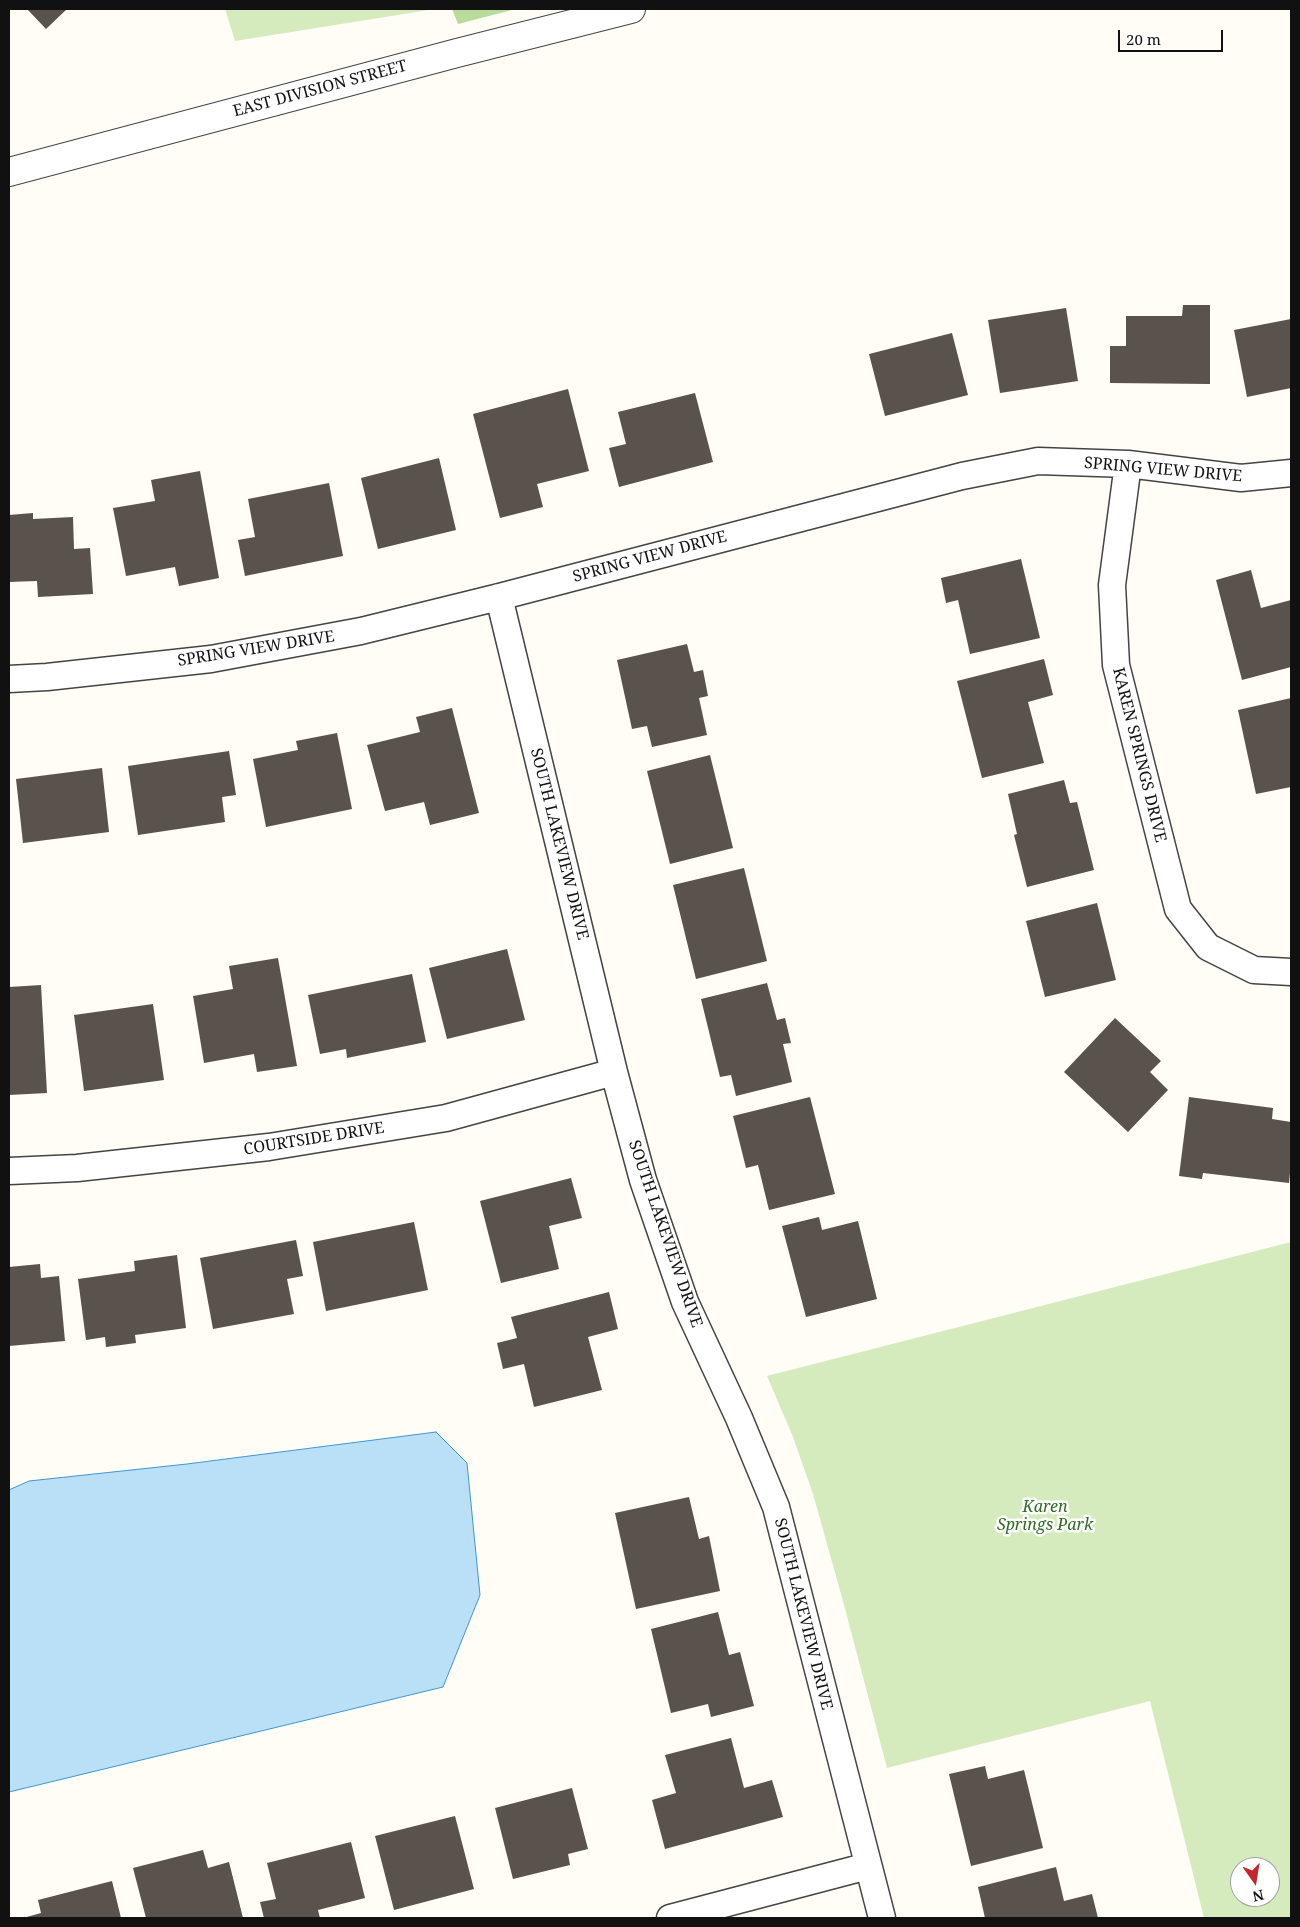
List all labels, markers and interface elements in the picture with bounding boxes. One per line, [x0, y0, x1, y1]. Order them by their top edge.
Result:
scale bar [1120, 20, 1225, 52]
text: 20 m [1126, 29, 1161, 49]
street label: EAST DIVISION STREET [231, 57, 409, 121]
street label: SPRING VIEW DRIVE [1083, 454, 1243, 486]
street label: SPRING VIEW DRIVE [571, 527, 729, 587]
street label: SPRING VIEW DRIVE [176, 627, 336, 671]
street label: KAREN SPRINGS DRIVE [1108, 666, 1170, 844]
street label: SOUTH LAKEVIEW DRIVE [526, 746, 592, 942]
street label: COURTSIDE DRIVE [242, 1118, 386, 1160]
street label: SOUTH LAKEVIEW DRIVE [624, 1138, 706, 1330]
park label: Karen Springs Park [997, 1497, 1093, 1535]
street label: SOUTH LAKEVIEW DRIVE [770, 1516, 836, 1712]
north arrow [1230, 1857, 1280, 1907]
text: N [1251, 1886, 1266, 1907]

